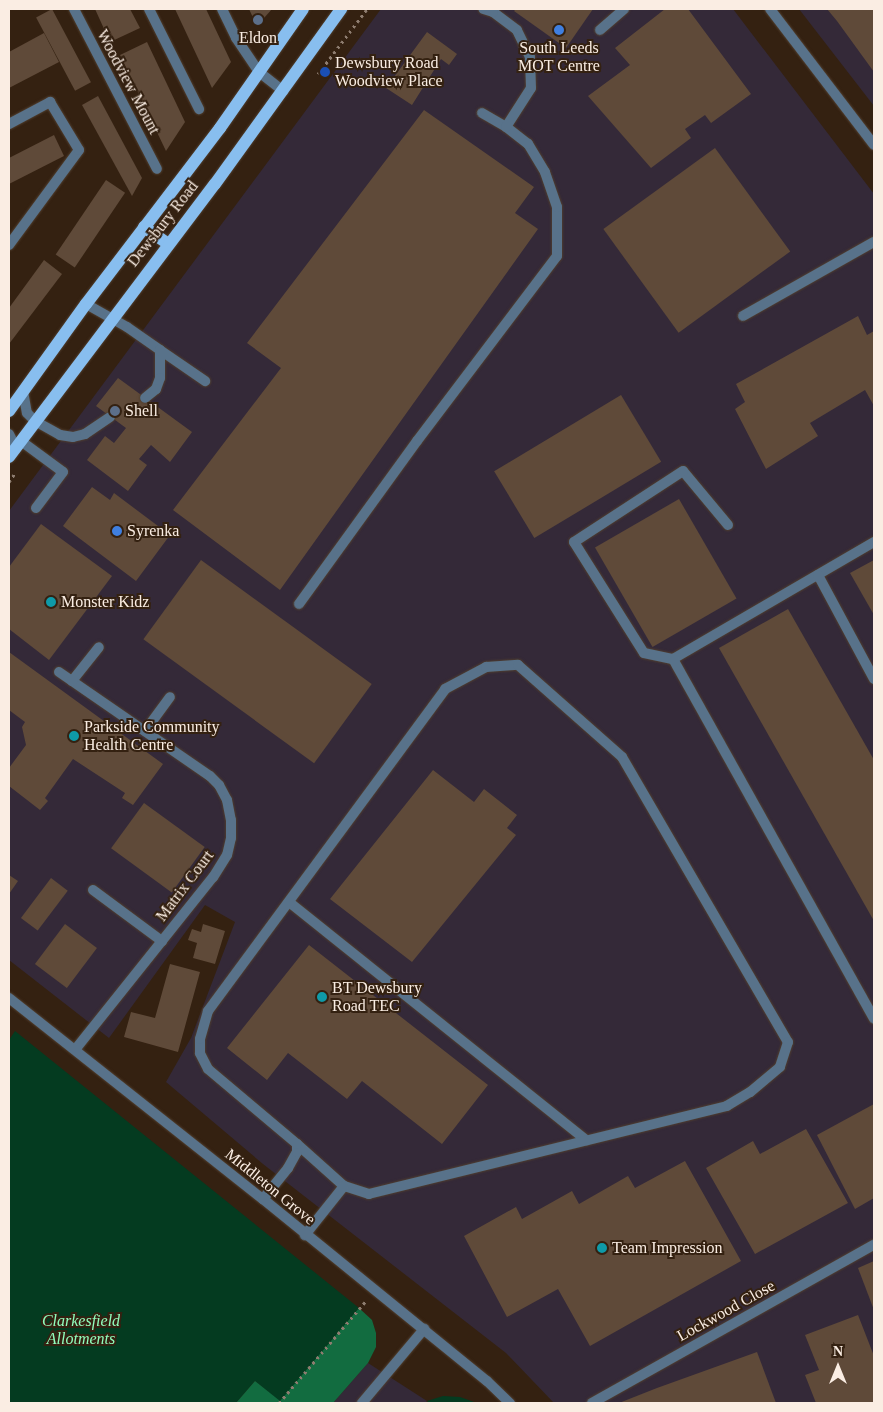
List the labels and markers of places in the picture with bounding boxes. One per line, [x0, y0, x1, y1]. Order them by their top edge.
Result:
marker: Eldon [252, 14, 264, 26]
marker: South Leeds MOT Centre [553, 24, 565, 36]
place label: Eldon [239, 28, 277, 48]
place label: South Leeds MOT Centre [518, 38, 600, 76]
place label: Dewsbury Road Woodview Place [335, 53, 443, 91]
marker: Dewsbury Road Woodview Place [319, 66, 331, 78]
place label: Shell [125, 401, 158, 421]
marker: Shell [109, 405, 121, 417]
place label: Syrenka [127, 521, 179, 541]
marker: Syrenka [111, 525, 123, 537]
place label: Monster Kidz [61, 592, 149, 612]
marker: Monster Kidz [45, 596, 57, 608]
place label: Parkside Community Health Centre [84, 717, 220, 755]
marker: Parkside Community Health Centre [68, 730, 80, 742]
place label: BT Dewsbury Road TEC [332, 978, 422, 1016]
marker: BT Dewsbury Road TEC [316, 991, 328, 1003]
place label: Team Impression [612, 1238, 722, 1258]
marker: Team Impression [596, 1242, 608, 1254]

